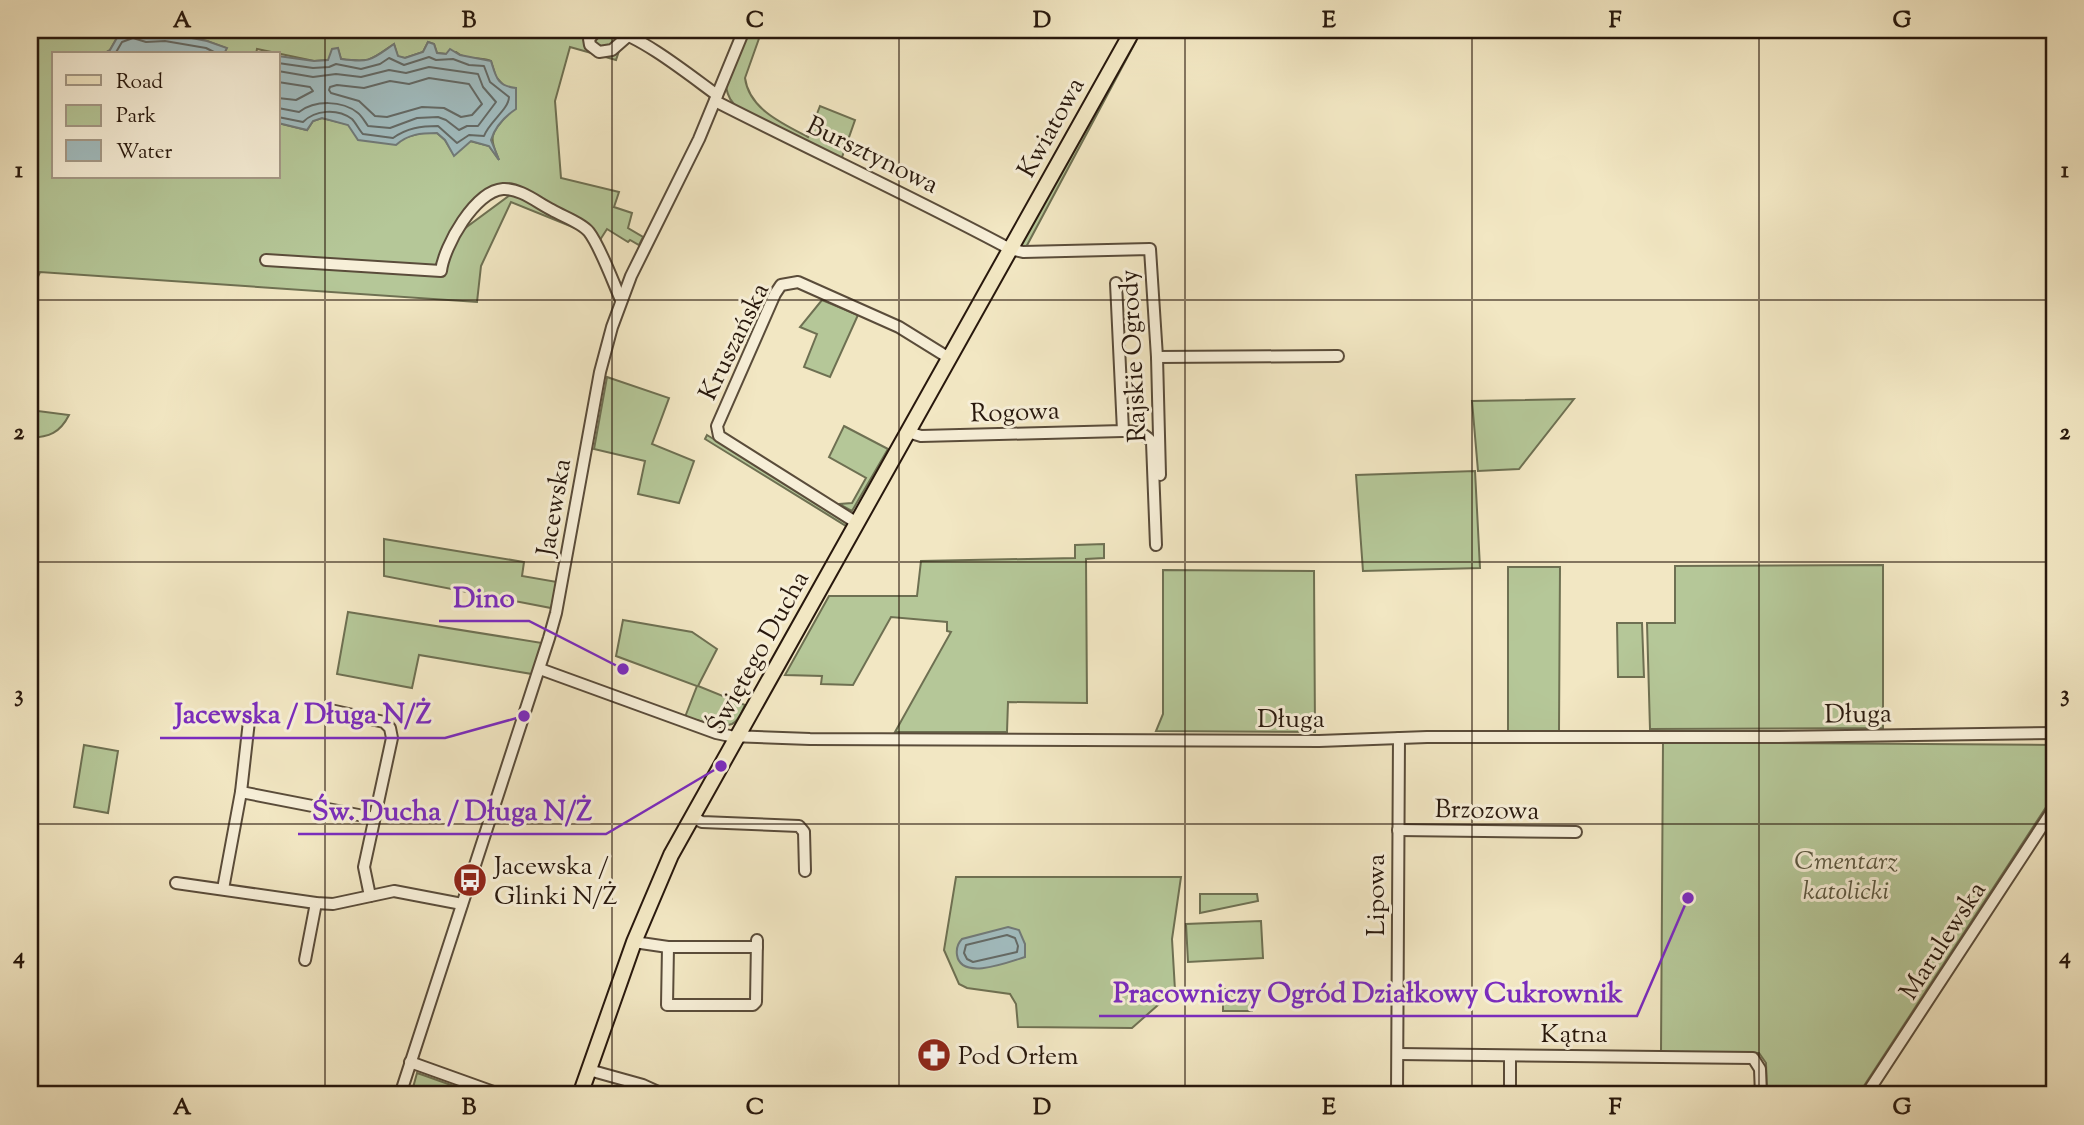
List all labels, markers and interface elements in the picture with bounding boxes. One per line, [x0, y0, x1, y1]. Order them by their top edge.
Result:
text: A [173, 5, 192, 38]
text: B [462, 5, 477, 38]
text: C [746, 5, 764, 38]
text: D [1033, 5, 1051, 38]
text: E [1322, 5, 1336, 38]
text: F [1609, 5, 1622, 38]
text: G [1893, 5, 1912, 38]
legend [52, 52, 280, 178]
text: Road [116, 68, 163, 98]
street label: Kwiatowa [1009, 71, 1095, 185]
text: Park [116, 102, 157, 132]
street label: Bursztynowa [800, 108, 944, 204]
text: Water [116, 138, 173, 168]
text: 1 [15, 155, 23, 188]
text: 1 [2061, 155, 2069, 188]
street label: Rajskie Ogrody [1111, 268, 1158, 443]
street label: Kruszańska [691, 277, 780, 407]
street label: Rogowa [970, 393, 1061, 434]
text: 2 [14, 417, 25, 450]
text: 2 [2060, 417, 2071, 450]
street label: Jacewska [528, 456, 582, 561]
street label: Świętego Ducha [699, 565, 819, 742]
callout: Dino [439, 572, 529, 621]
text: Dino [453, 580, 515, 620]
text: 3 [14, 679, 24, 712]
text: 3 [2060, 679, 2070, 712]
callout: Jacewska / Długa N/Ż [160, 689, 445, 738]
text: Jacewska / Długa N/Ż [173, 696, 432, 736]
street label: Długa [1824, 696, 1892, 735]
street label: Długa [1257, 702, 1325, 739]
callout: Św. Ducha / Długa N/Ż [298, 785, 606, 834]
street label: Brzozowa [1434, 792, 1540, 831]
text: Św. Ducha / Długa N/Ż [312, 793, 592, 833]
park label: Cmentarz katolicki [1794, 844, 1898, 911]
place label: Jacewska / Glinki N/Ż [492, 849, 618, 916]
street label: Lipowa [1359, 854, 1396, 936]
bus stop icon: Jacewska / Glinki N/Ż [451, 861, 489, 899]
street label: Marulewska [1892, 875, 1996, 1008]
text: 4 [12, 941, 25, 974]
text: 4 [2058, 941, 2071, 974]
callout: Pracowniczy Ogród Działkowy Cukrownik [1099, 967, 1637, 1016]
text: Pracowniczy Ogród Działkowy Cukrownik [1113, 975, 1624, 1015]
street label: Kątna [1541, 1017, 1607, 1054]
pharmacy icon: Pod Orłem [915, 1036, 953, 1074]
place label: Pod Orłem [958, 1039, 1079, 1076]
text: A [173, 1092, 192, 1125]
text: B [462, 1092, 477, 1125]
text: C [746, 1092, 764, 1125]
text: D [1033, 1092, 1051, 1125]
text: E [1322, 1092, 1336, 1125]
text: F [1609, 1092, 1622, 1125]
text: G [1893, 1092, 1912, 1125]

